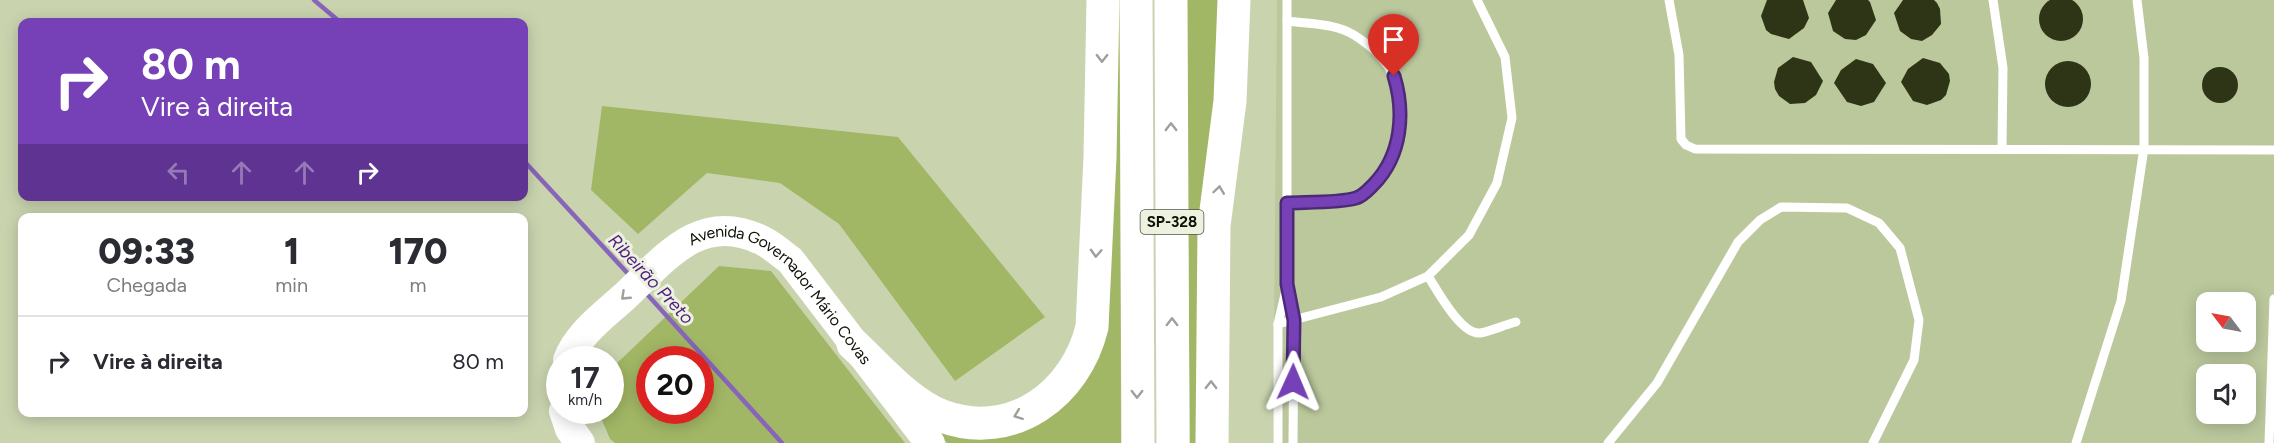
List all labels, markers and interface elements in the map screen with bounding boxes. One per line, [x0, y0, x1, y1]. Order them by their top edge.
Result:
pin [1368, 14, 1419, 76]
icon: arrive [1377, 23, 1410, 56]
text: 80 m [141, 39, 241, 90]
icon: right [42, 42, 120, 120]
one-way arrow [1096, 54, 1108, 63]
text: Vire à direita [141, 90, 293, 123]
one-way arrow [1165, 122, 1178, 131]
icon: left [162, 156, 195, 189]
icon: ahead [225, 156, 258, 189]
icon: ahead [288, 156, 321, 189]
icon: right [351, 156, 384, 189]
one-way arrow [1212, 185, 1224, 194]
road number: SP-328 [1140, 210, 1204, 234]
street label: Avenida Governador Mário Covas [685, 221, 876, 368]
water label: Ribeirão Preto [604, 229, 698, 329]
text: 09:33 [98, 230, 195, 273]
text: 1 [284, 230, 299, 273]
text: 170 [388, 230, 448, 273]
one-way arrow [1089, 249, 1102, 258]
text: Chegada [106, 273, 187, 297]
text: min [275, 273, 308, 297]
text: m [410, 273, 427, 297]
one-way arrow [621, 289, 632, 300]
north arrow [2196, 292, 2256, 352]
map controls [2196, 292, 2256, 424]
one-way arrow [1166, 317, 1179, 326]
icon: right [42, 345, 75, 378]
speed limit sign: 20 [636, 346, 714, 424]
text: Vire à direita [93, 348, 223, 375]
text: 80 m [452, 348, 504, 375]
position arrow [1261, 350, 1325, 414]
text: 17 [570, 359, 600, 396]
button: sound [2196, 364, 2256, 424]
one-way arrow [1205, 380, 1217, 389]
one-way arrow [1131, 390, 1143, 399]
text: km/h [568, 391, 602, 409]
one-way arrow [1013, 408, 1024, 420]

